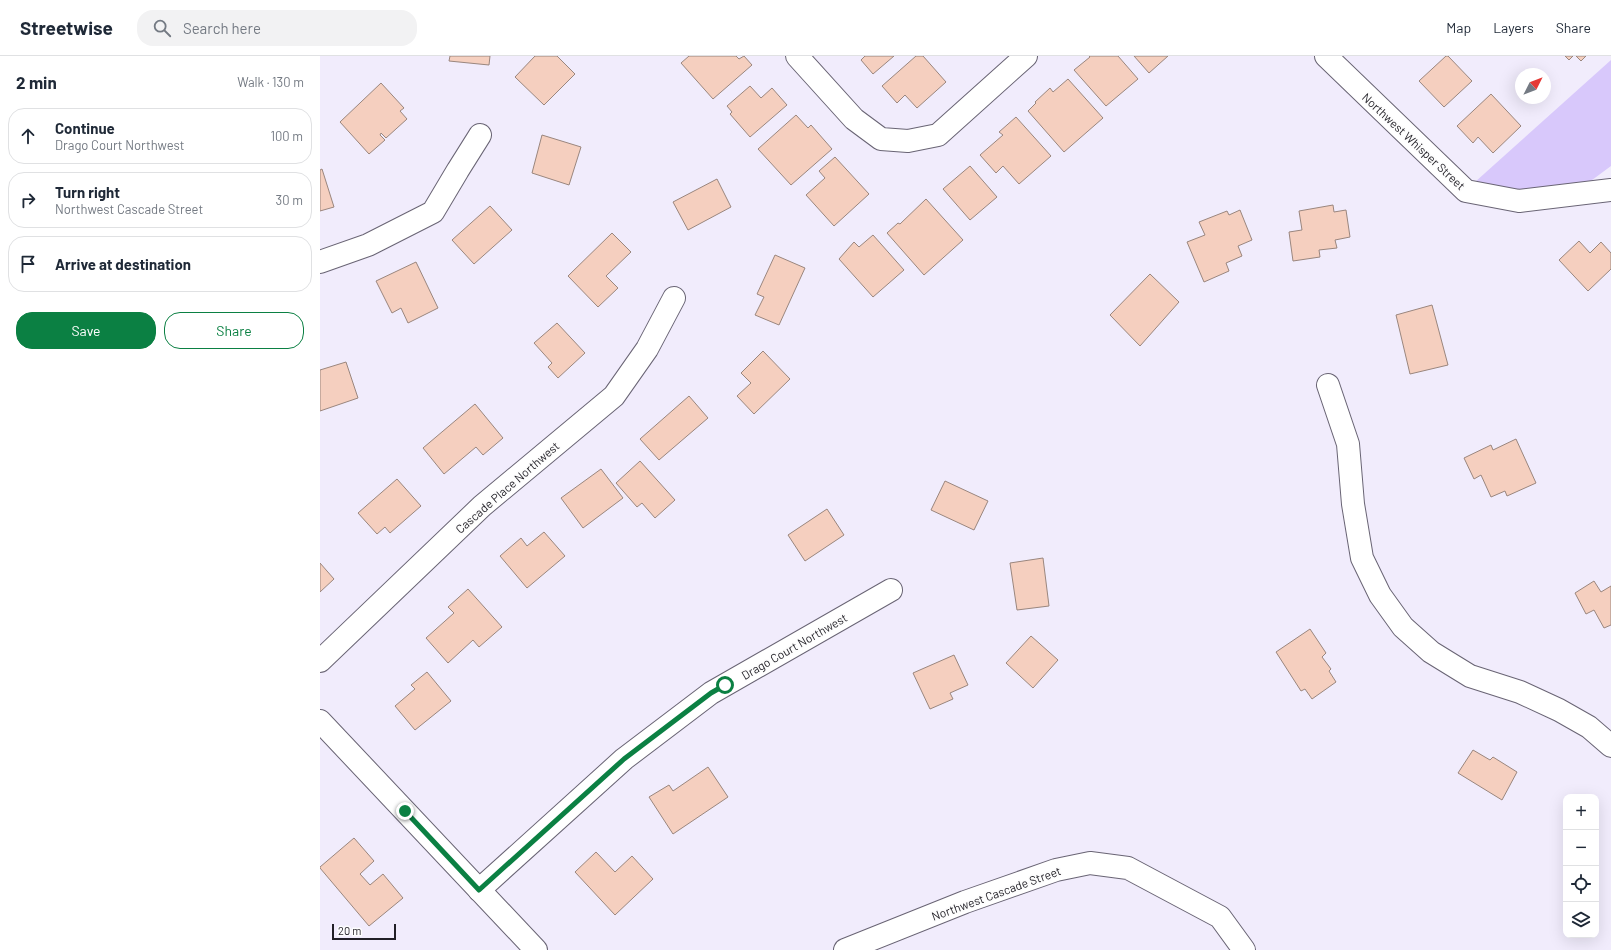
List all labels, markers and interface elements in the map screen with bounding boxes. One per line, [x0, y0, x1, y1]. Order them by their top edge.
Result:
search box [137, 10, 417, 46]
text: Streetwise [20, 16, 113, 39]
icon: search [151, 17, 173, 39]
text: Search here [183, 19, 261, 37]
text: Map [1446, 19, 1471, 36]
text: Layers [1493, 19, 1534, 36]
text: Share [1556, 19, 1591, 36]
north arrow [1515, 68, 1551, 104]
text: 2 min [16, 72, 57, 92]
text: Walk · 130 m [237, 74, 304, 90]
street label: Northwest Whisper Street [1360, 90, 1468, 192]
text: Continue [55, 119, 115, 137]
icon: ahead [17, 125, 39, 147]
text: 100 m [270, 128, 303, 144]
text: Drago Court Northwest [55, 137, 185, 153]
text: Turn right [55, 183, 120, 201]
icon: right [17, 189, 39, 211]
text: 30 m [276, 192, 303, 208]
text: Northwest Cascade Street [55, 201, 203, 217]
icon: arrive [17, 253, 39, 275]
text: Arrive at destination [55, 255, 191, 273]
button: Save [16, 312, 156, 349]
button: Share [164, 312, 304, 349]
street label: Cascade Place Northwest [452, 438, 562, 536]
street label: Drago Court Northwest [739, 610, 849, 682]
route start [716, 676, 734, 694]
map controls [1563, 794, 1599, 938]
button: + [1563, 794, 1599, 830]
route end [396, 802, 414, 820]
button: − [1563, 830, 1599, 866]
street label: Northwest Cascade Street [929, 863, 1063, 923]
button: locate [1563, 866, 1599, 902]
button: layers [1563, 902, 1599, 938]
scale bar [332, 922, 396, 941]
text: 20 m [338, 924, 361, 937]

